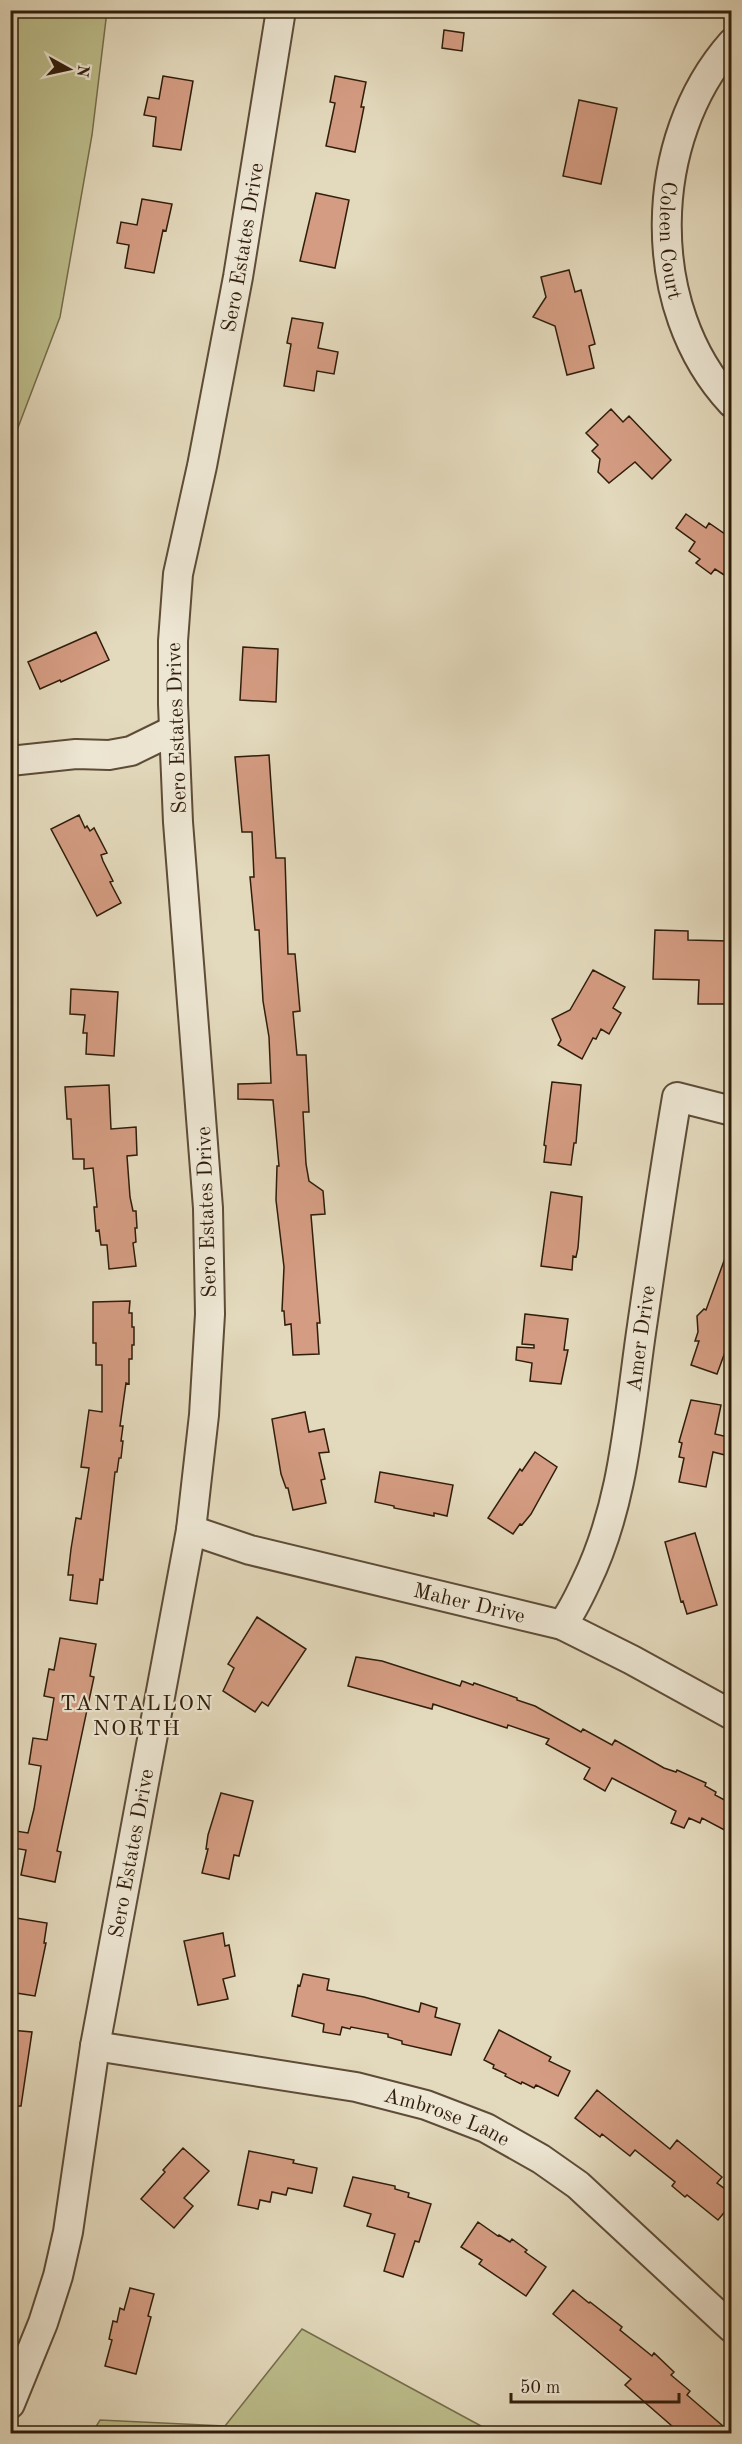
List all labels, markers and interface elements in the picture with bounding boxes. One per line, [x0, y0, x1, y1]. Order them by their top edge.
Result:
north arrow [39, 39, 99, 99]
text: N [73, 64, 91, 79]
street label: Sero Estates Drive [219, 161, 268, 334]
street label: Coleen Court [655, 180, 685, 302]
street label: Sero Estates Drive [164, 642, 191, 814]
street label: Sero Estates Drive [194, 1126, 221, 1298]
street label: Amer Drive [624, 1284, 660, 1393]
street label: Maher Drive [411, 1581, 527, 1628]
district label: TANTALLON NORTH [60, 1693, 214, 1740]
street label: Sero Estates Drive [106, 1767, 158, 1940]
street label: Ambrose Lane [382, 2086, 513, 2151]
scale bar [511, 2366, 679, 2404]
text: 50 m [520, 2379, 560, 2397]

